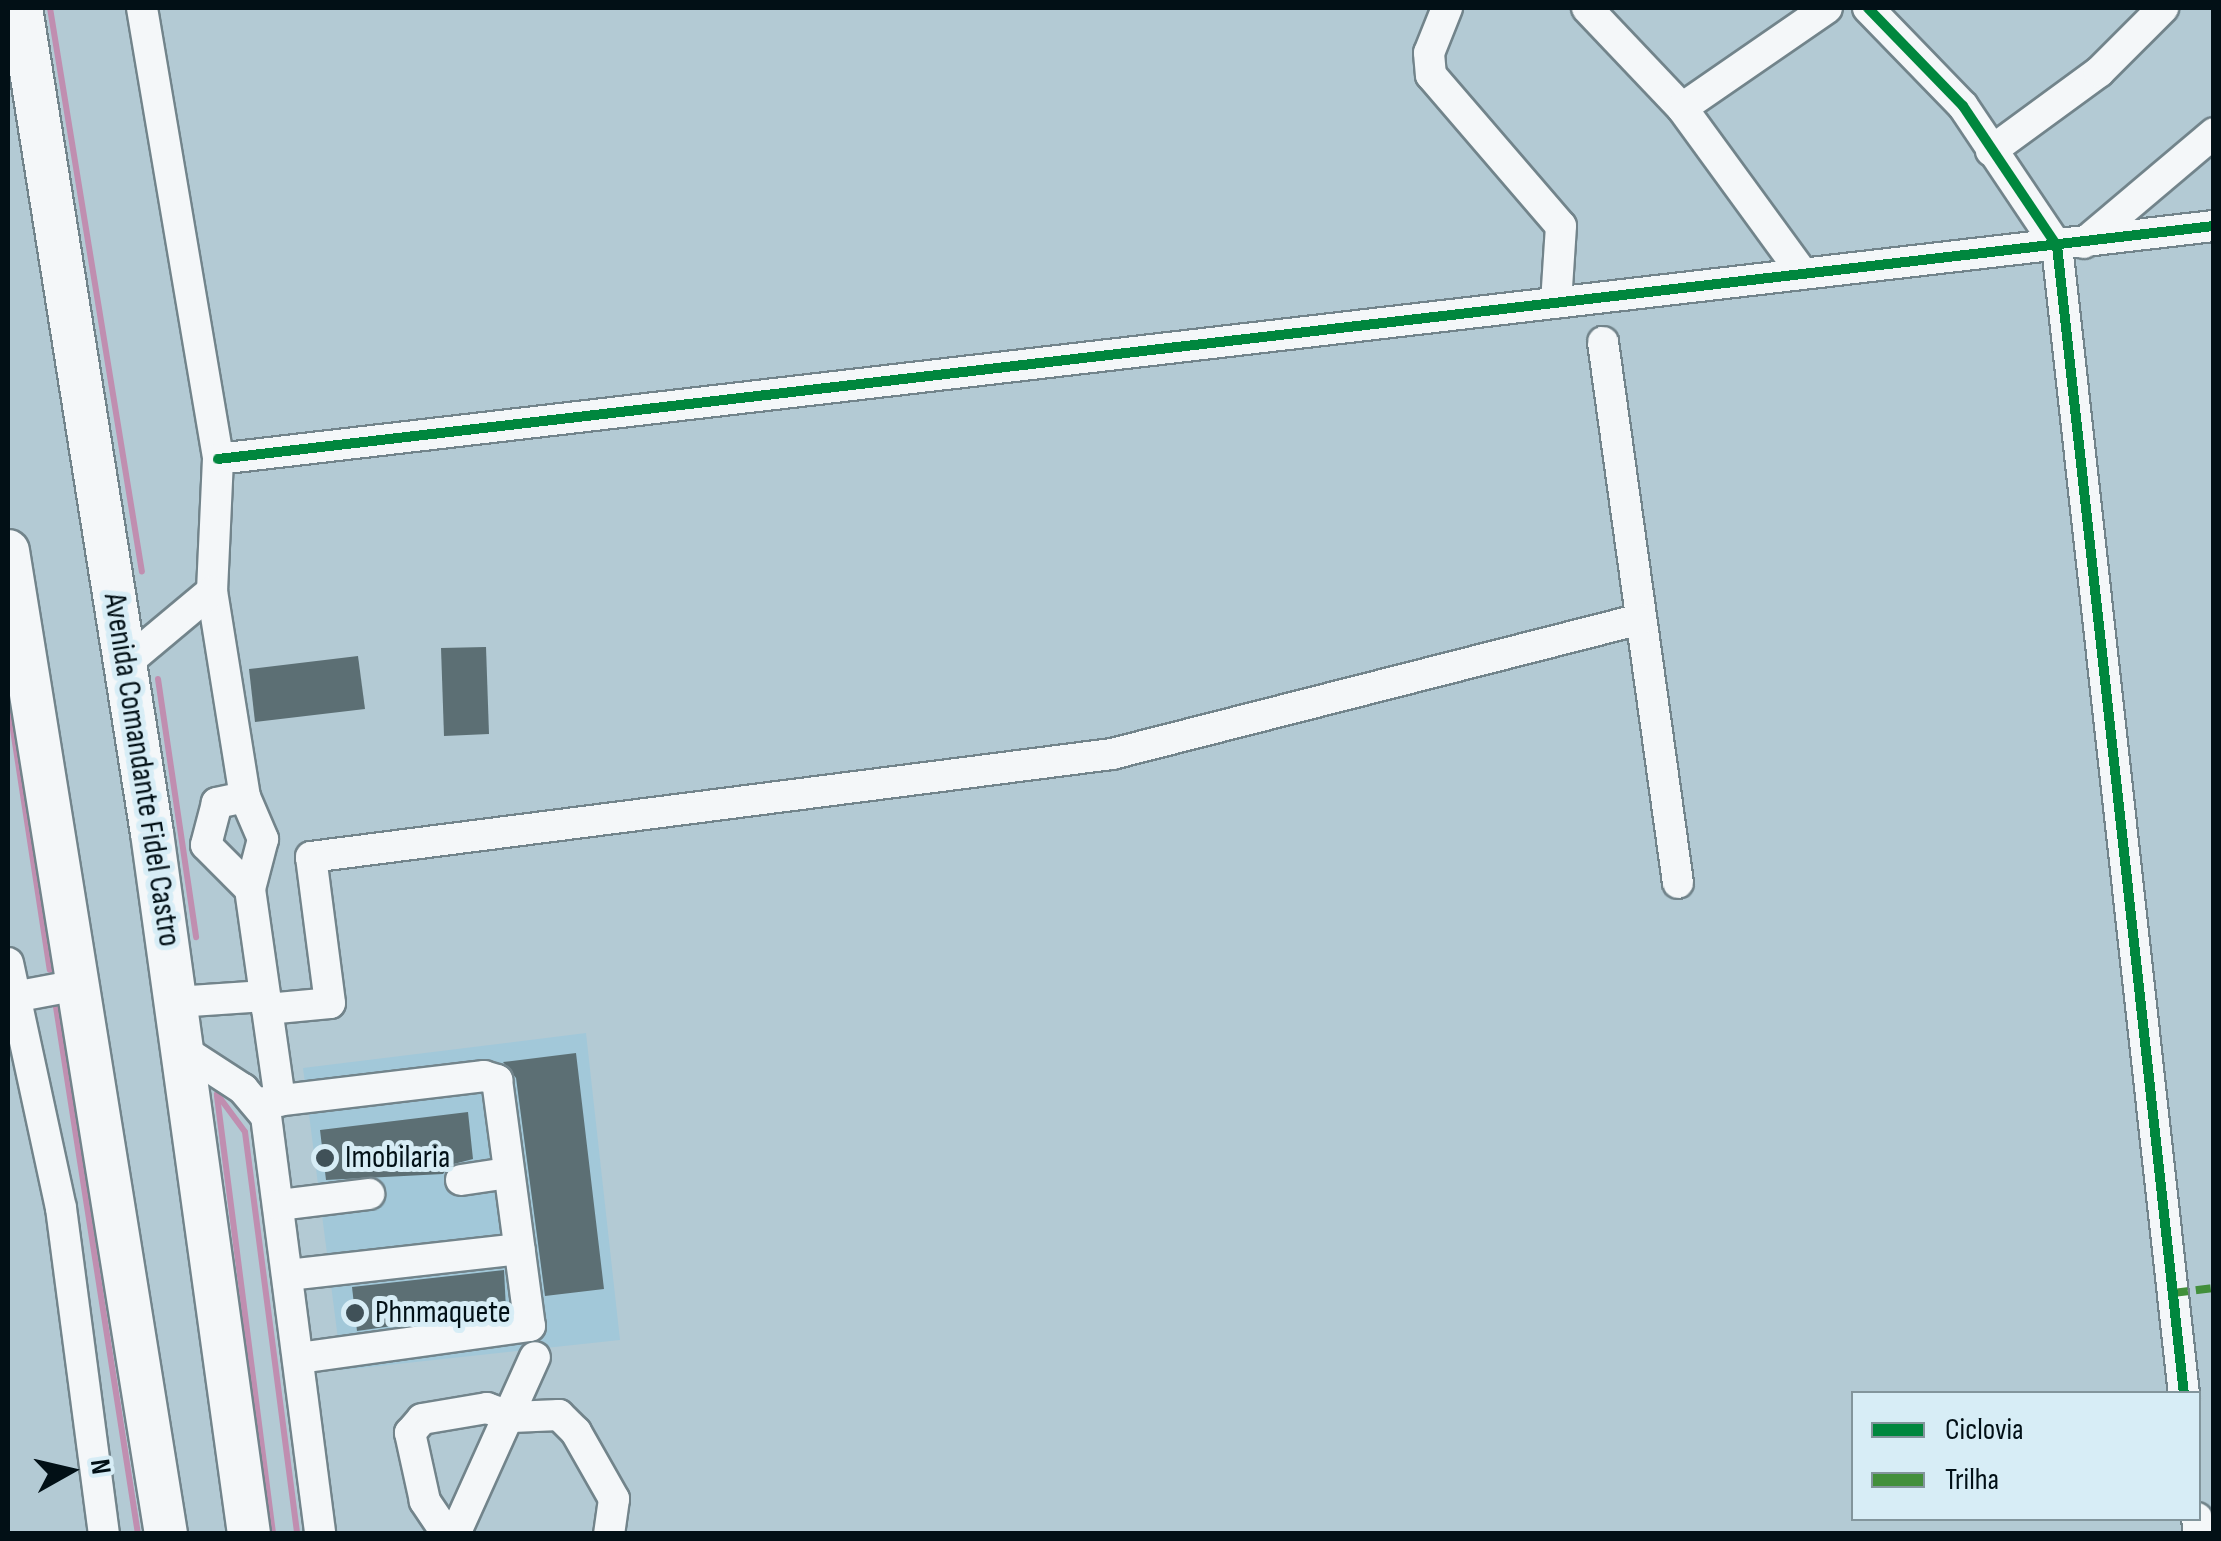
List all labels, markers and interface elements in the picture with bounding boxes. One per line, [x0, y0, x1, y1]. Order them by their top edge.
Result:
street label: Avenida Comandante Fidel Castro [94, 591, 188, 949]
place label: Imobilaria [345, 1139, 450, 1177]
marker: Imobilaria [314, 1147, 336, 1169]
place label: Phnmaquete [375, 1294, 511, 1332]
marker: Phnmaquete [344, 1302, 366, 1324]
legend [1851, 1391, 2201, 1521]
text: Ciclovia [1945, 1412, 2024, 1448]
north arrow [20, 1421, 120, 1521]
text: N [83, 1457, 118, 1476]
text: Trilha [1945, 1462, 1999, 1498]

